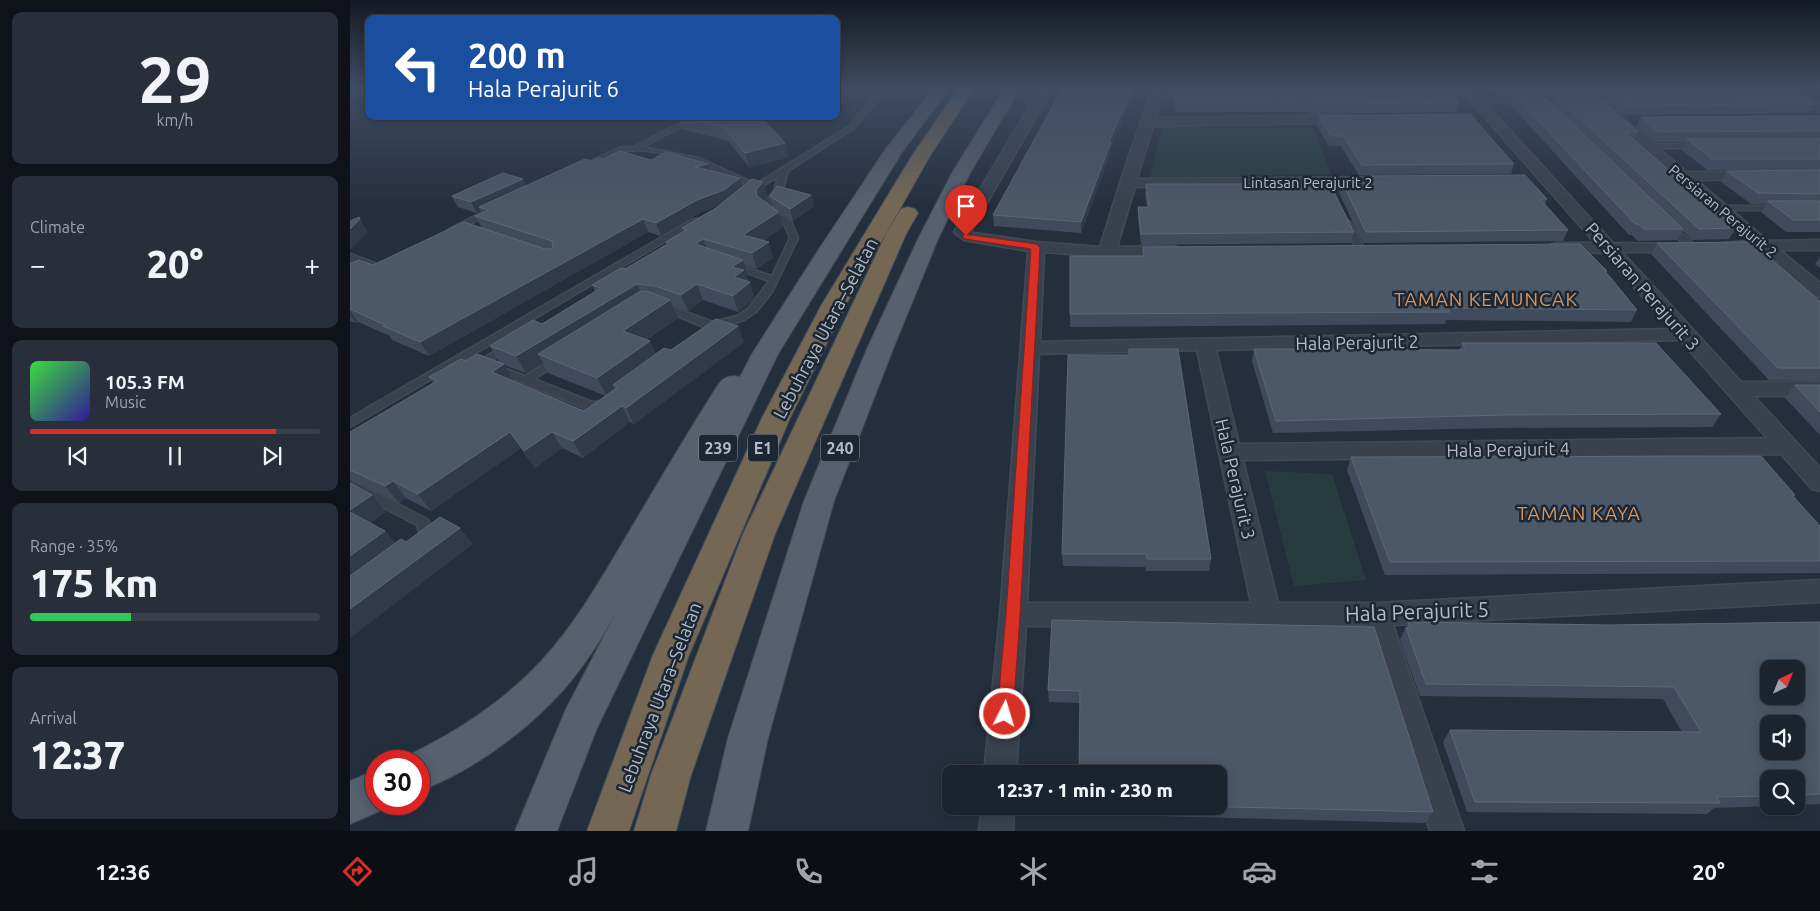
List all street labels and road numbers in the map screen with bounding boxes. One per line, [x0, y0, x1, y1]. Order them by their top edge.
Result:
street label: Persiaran Perajurit 2 [1666, 161, 1780, 261]
street label: Lintasan Perajurit 2 [1243, 174, 1373, 191]
street label: Persiaran Perajurit 3 [1582, 218, 1704, 354]
street label: Lebuhraya Utara–Selatan [769, 234, 881, 422]
street label: Hala Perajurit 2 [1295, 331, 1419, 353]
street label: Hala Perajurit 3 [1212, 417, 1260, 541]
road number: 239 [699, 434, 737, 462]
road number: E1 [748, 434, 778, 462]
road number: 240 [821, 434, 859, 462]
street label: Hala Perajurit 4 [1446, 438, 1570, 460]
street label: Hala Perajurit 5 [1345, 596, 1489, 626]
street label: Lebuhraya Utara–Selatan [614, 599, 704, 795]

